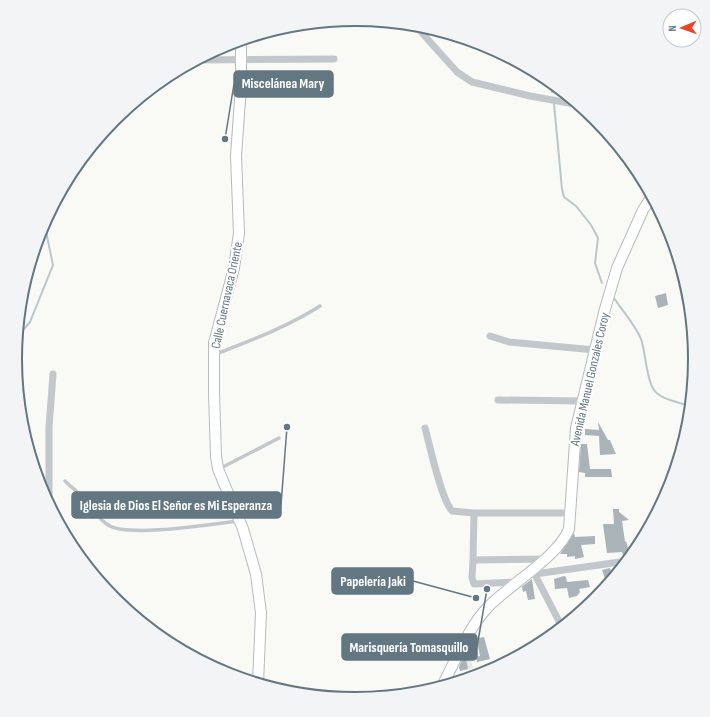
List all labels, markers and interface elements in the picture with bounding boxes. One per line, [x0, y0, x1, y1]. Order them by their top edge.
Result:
north arrow [662, 8, 702, 48]
text: N [666, 25, 679, 31]
callout: Miscelánea Mary [234, 71, 333, 97]
text: Miscelánea Mary [242, 75, 324, 92]
street label: Calle Cuernavaca Oriente [208, 240, 246, 350]
street label: Avenida Manuel Gonzales Coroy [567, 311, 613, 448]
callout: Iglesia de Dios El Señor es Mi Esperanza [72, 492, 281, 518]
text: Iglesia de Dios El Señor es Mi Esperanza [80, 497, 272, 514]
callout: Papelería Jaki [332, 568, 413, 594]
text: Papelería Jaki [340, 573, 406, 590]
callout: Marisquería Tomasquillo [342, 634, 477, 660]
text: Marisquería Tomasquillo [350, 639, 468, 656]

